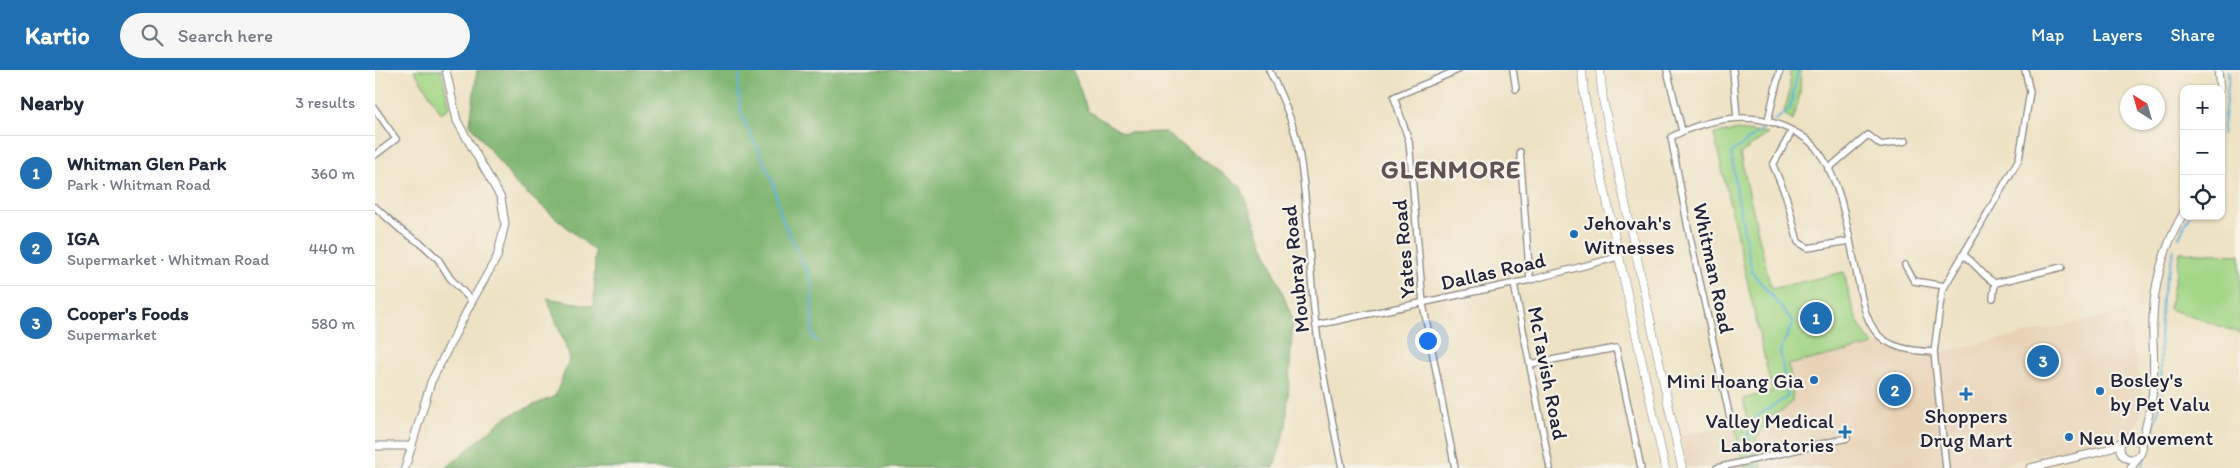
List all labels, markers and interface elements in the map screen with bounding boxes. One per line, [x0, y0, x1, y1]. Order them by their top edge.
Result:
search box [120, 13, 470, 58]
text: Kartio [25, 21, 90, 50]
icon: search [138, 21, 166, 49]
text: Search here [178, 24, 273, 47]
text: Map [2031, 24, 2064, 46]
text: Layers [2092, 24, 2142, 46]
text: Share [2170, 24, 2215, 46]
north arrow [2120, 85, 2165, 130]
map controls [2180, 85, 2225, 220]
button: + [2180, 85, 2225, 130]
text: Nearby [20, 90, 84, 115]
text: 3 results [295, 93, 355, 112]
button: − [2180, 130, 2225, 175]
text: Whitman Glen Park [67, 152, 226, 175]
district label: GLENMORE [1381, 153, 1521, 185]
text: 1 [32, 164, 40, 183]
text: 360 m [311, 164, 355, 183]
text: Park · Whitman Road [67, 175, 211, 194]
button: locate [2180, 175, 2225, 220]
street label: Yates Road [1386, 198, 1420, 300]
street label: Whitman Road [1688, 201, 1740, 335]
street label: Moubray Road [1276, 203, 1314, 334]
place label: Jehovah's Witnesses [1584, 210, 1675, 259]
text: IGA [67, 227, 99, 250]
marker: Jehovah's Witnesses [1568, 228, 1580, 240]
text: 2 [32, 239, 40, 258]
text: 440 m [309, 239, 355, 258]
street label: Dallas Road [1438, 247, 1548, 295]
text: Supermarket · Whitman Road [67, 250, 269, 269]
pin: 1 [1800, 299, 1832, 337]
text: Cooper's Foods [67, 302, 189, 325]
street label: McTavish Road [1523, 304, 1573, 442]
text: 3 [32, 314, 40, 333]
text: 580 m [311, 314, 355, 333]
text: Supermarket [67, 325, 157, 344]
your location [1415, 328, 1441, 354]
pin: 3 [2027, 342, 2059, 380]
place label: Bosley's by Pet Valu [2110, 367, 2210, 416]
place label: Mini Hoang Gia [1667, 368, 1804, 393]
pin: 2 [1879, 371, 1911, 409]
marker: Mini Hoang Gia [1808, 374, 1820, 386]
marker: Bosley's by Pet Valu [2094, 385, 2106, 397]
marker: Shoppers Drug Mart [1960, 388, 1972, 400]
place label: Shoppers Drug Mart [1920, 403, 2012, 452]
place label: Valley Medical Laboratories [1706, 408, 1834, 457]
marker: Valley Medical Laboratories [1838, 425, 1852, 439]
place label: Neu Movement [2079, 425, 2214, 450]
marker: Neu Movement [2063, 431, 2075, 443]

